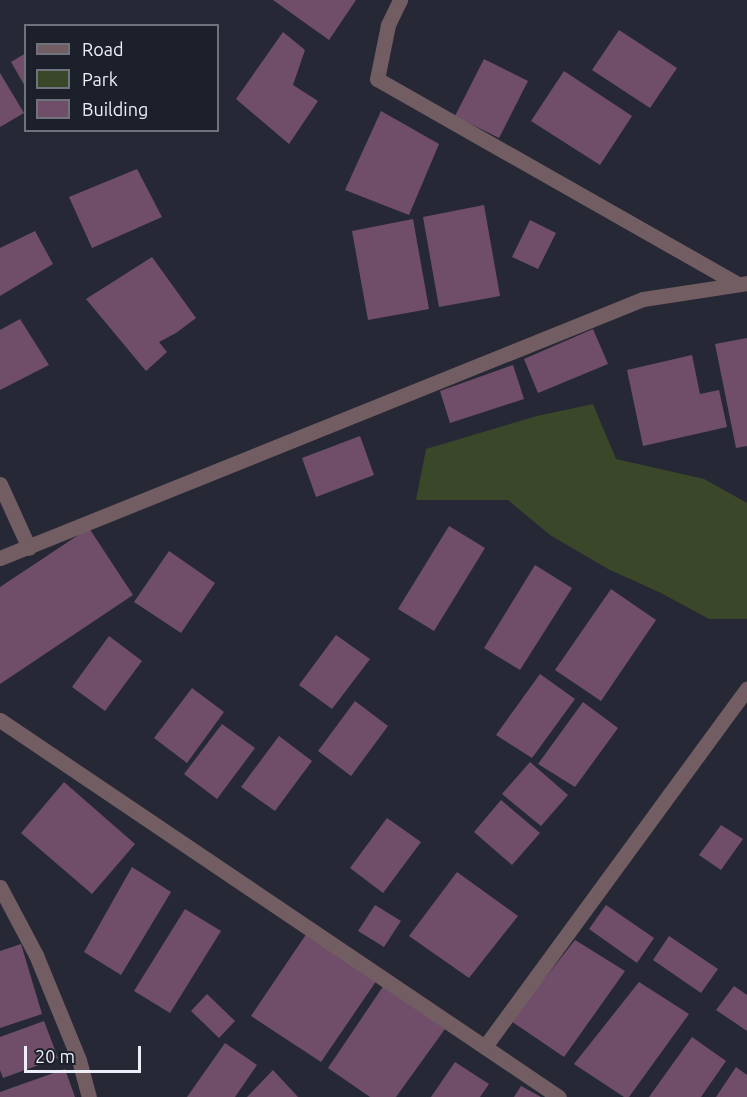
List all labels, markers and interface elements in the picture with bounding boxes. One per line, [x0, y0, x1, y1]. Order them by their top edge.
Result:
legend [24, 24, 219, 132]
text: Road [82, 39, 124, 59]
text: Park [82, 69, 118, 89]
text: Building [82, 99, 148, 119]
scale bar [27, 1034, 144, 1072]
text: 20 m [35, 1046, 75, 1066]

